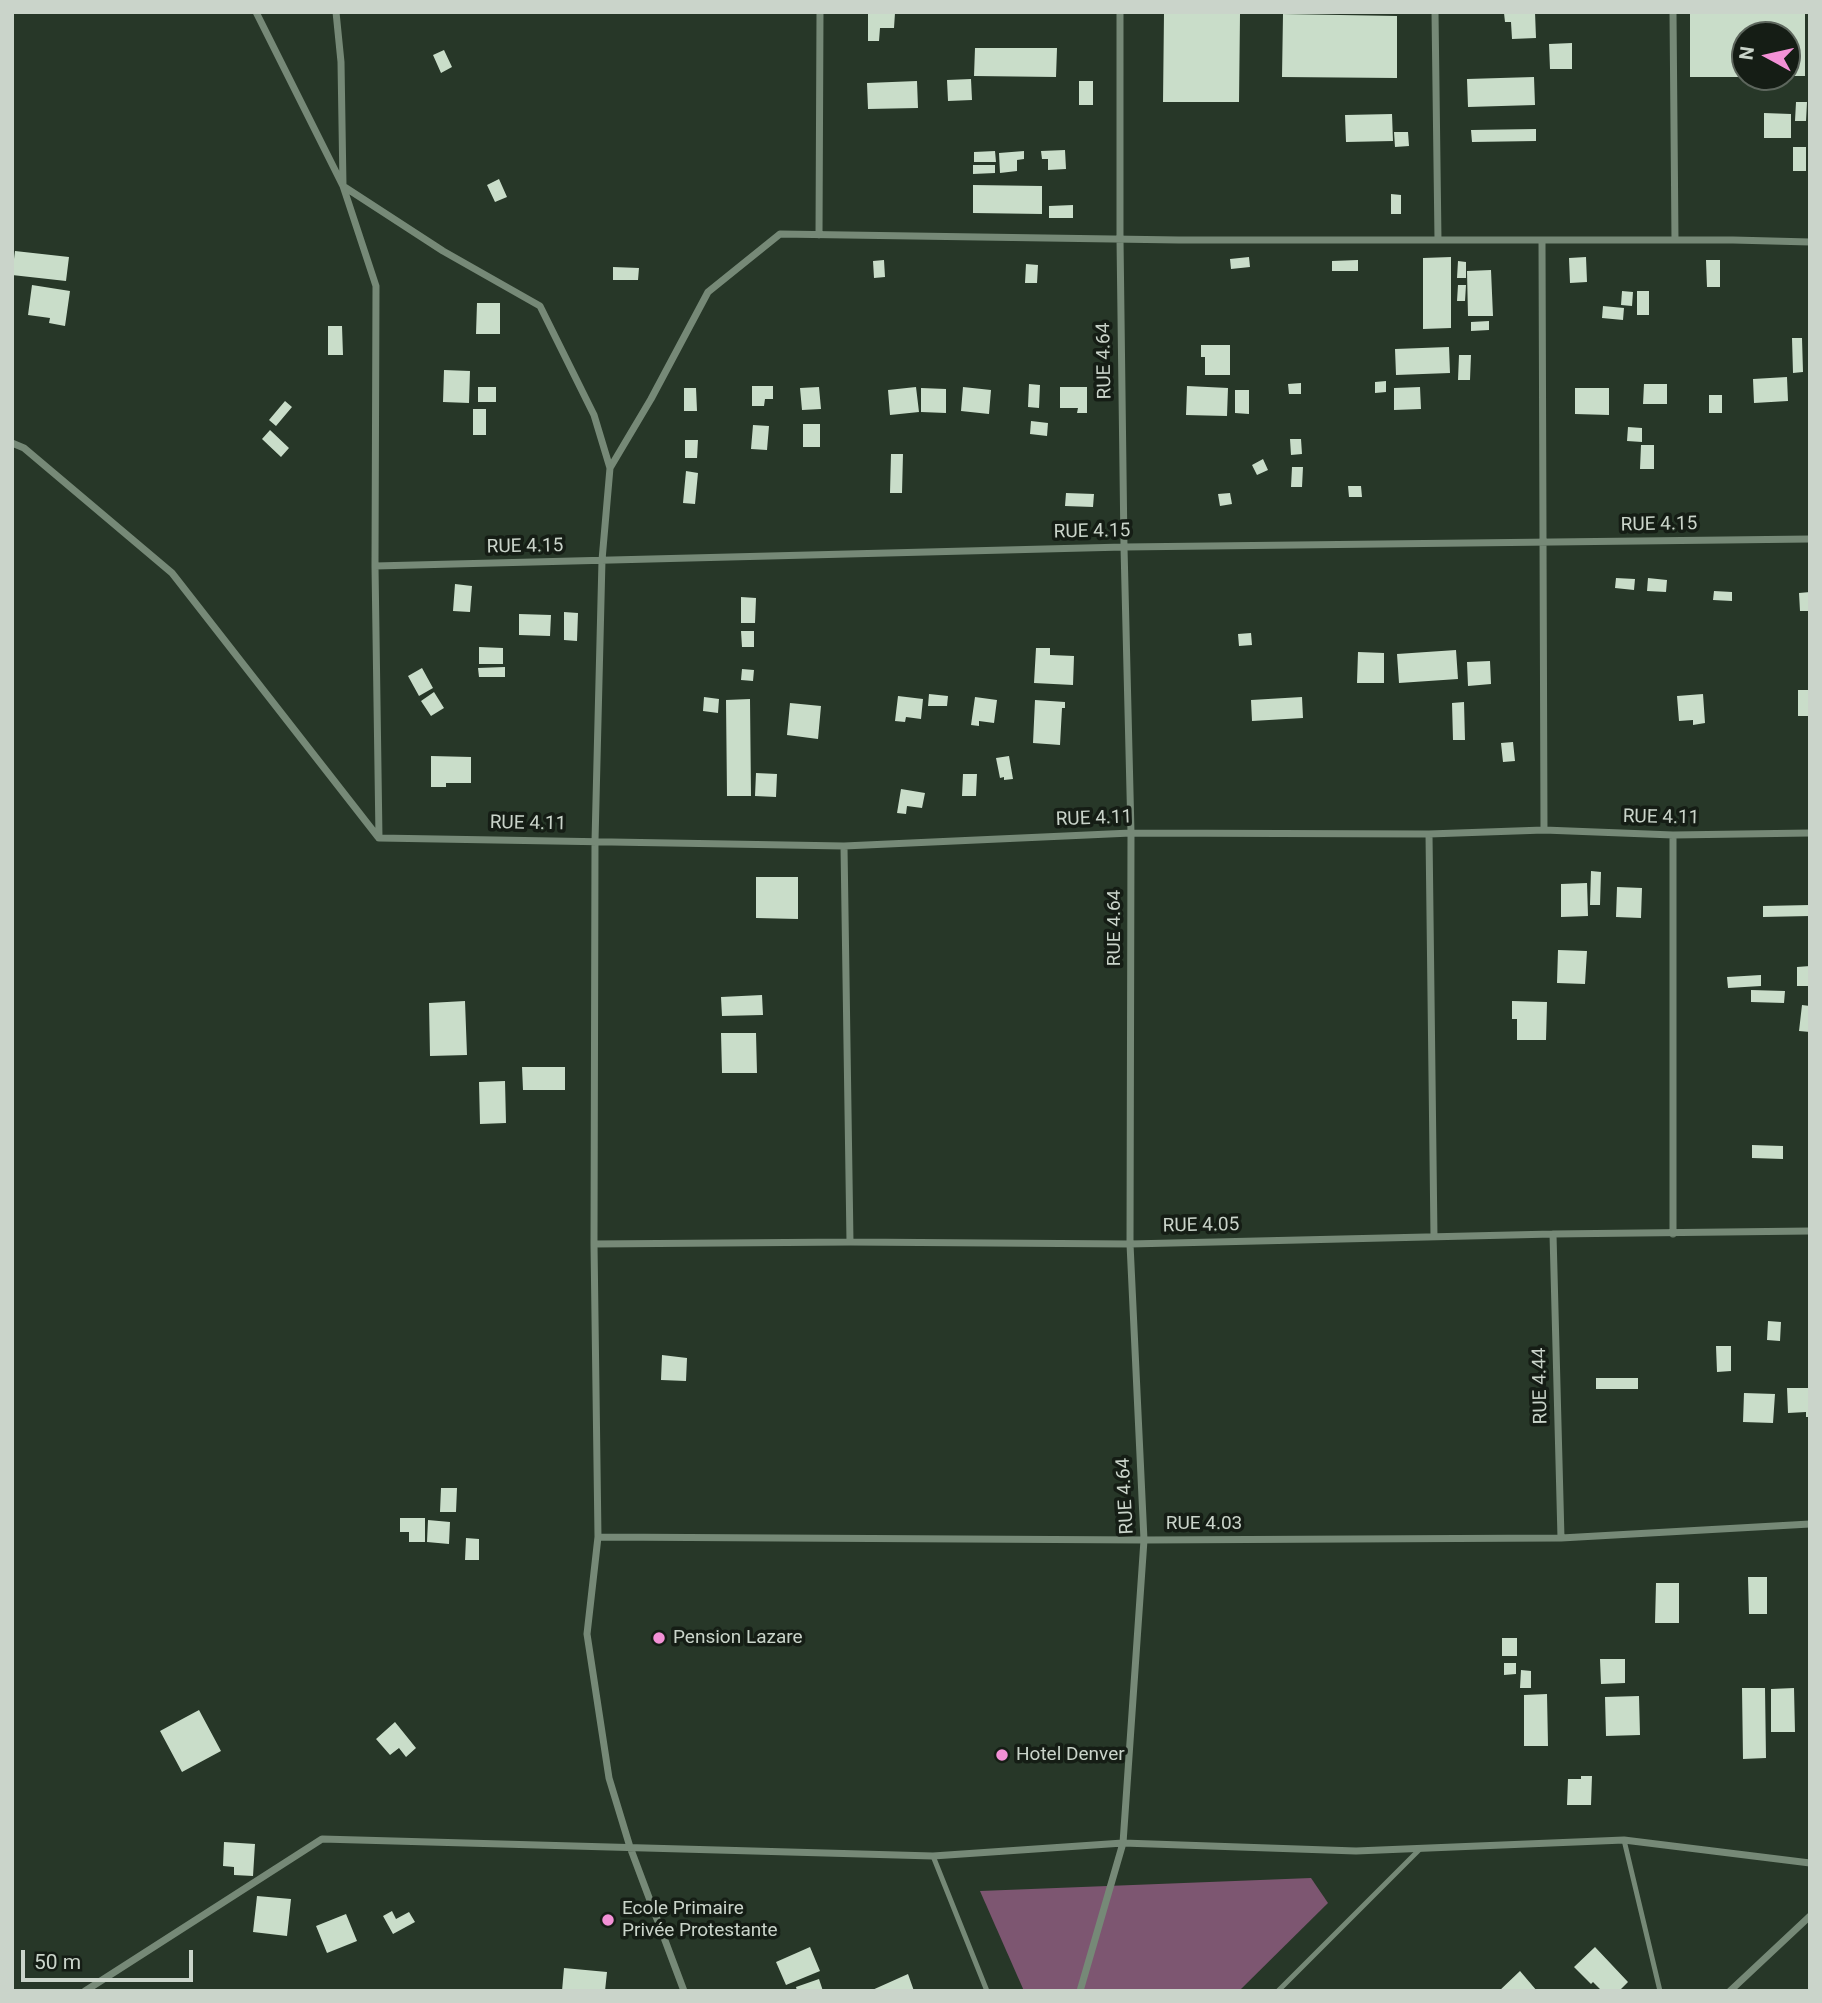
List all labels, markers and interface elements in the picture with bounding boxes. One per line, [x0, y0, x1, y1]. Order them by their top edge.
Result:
north arrow [1731, 21, 1801, 91]
text: N [1734, 45, 1759, 62]
street label: RUE 4.64 [1093, 323, 1117, 399]
street label: RUE 4.15 [1621, 513, 1697, 537]
street label: RUE 4.15 [1054, 520, 1130, 544]
street label: RUE 4.15 [487, 535, 563, 559]
street label: RUE 4.11 [1055, 806, 1133, 832]
street label: RUE 4.11 [1623, 806, 1699, 830]
street label: RUE 4.11 [490, 812, 566, 836]
street label: RUE 4.64 [1104, 890, 1126, 966]
street label: RUE 4.05 [1163, 1214, 1239, 1238]
street label: RUE 4.44 [1529, 1348, 1553, 1424]
street label: RUE 4.64 [1113, 1457, 1139, 1535]
street label: RUE 4.03 [1166, 1513, 1242, 1535]
place label: Pension Lazare [673, 1627, 803, 1649]
marker: Pension Lazare [651, 1630, 667, 1646]
place label: Hotel Denver [1016, 1744, 1125, 1766]
marker: Hotel Denver [994, 1747, 1010, 1763]
place label: Ecole Primaire Privée Protestante [622, 1898, 777, 1942]
marker: Ecole Primaire Privée Protestante [600, 1912, 616, 1928]
scale bar [24, 1937, 196, 1981]
text: 50 m [34, 1950, 81, 1974]

